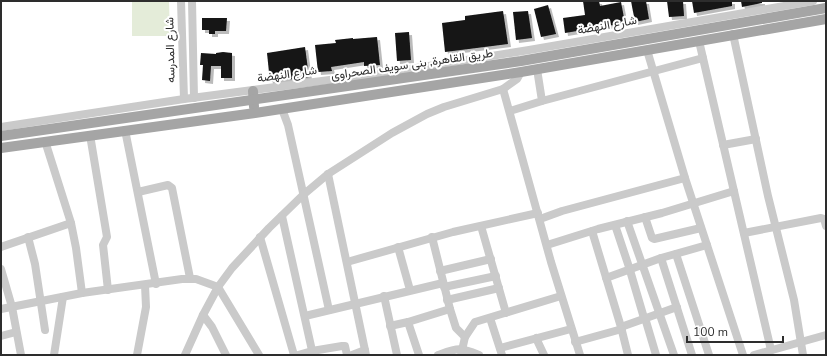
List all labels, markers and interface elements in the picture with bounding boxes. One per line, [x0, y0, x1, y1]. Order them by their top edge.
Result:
street label: شارع النهضة [576, 12, 638, 39]
street label: شارع المدرسه [161, 17, 180, 83]
street label: طريق القاهرة, بنى سويف الصحراوى [330, 45, 494, 83]
street label: شارع النهضة [256, 62, 318, 87]
scale bar [687, 318, 783, 344]
text: 100 m [693, 324, 728, 340]

